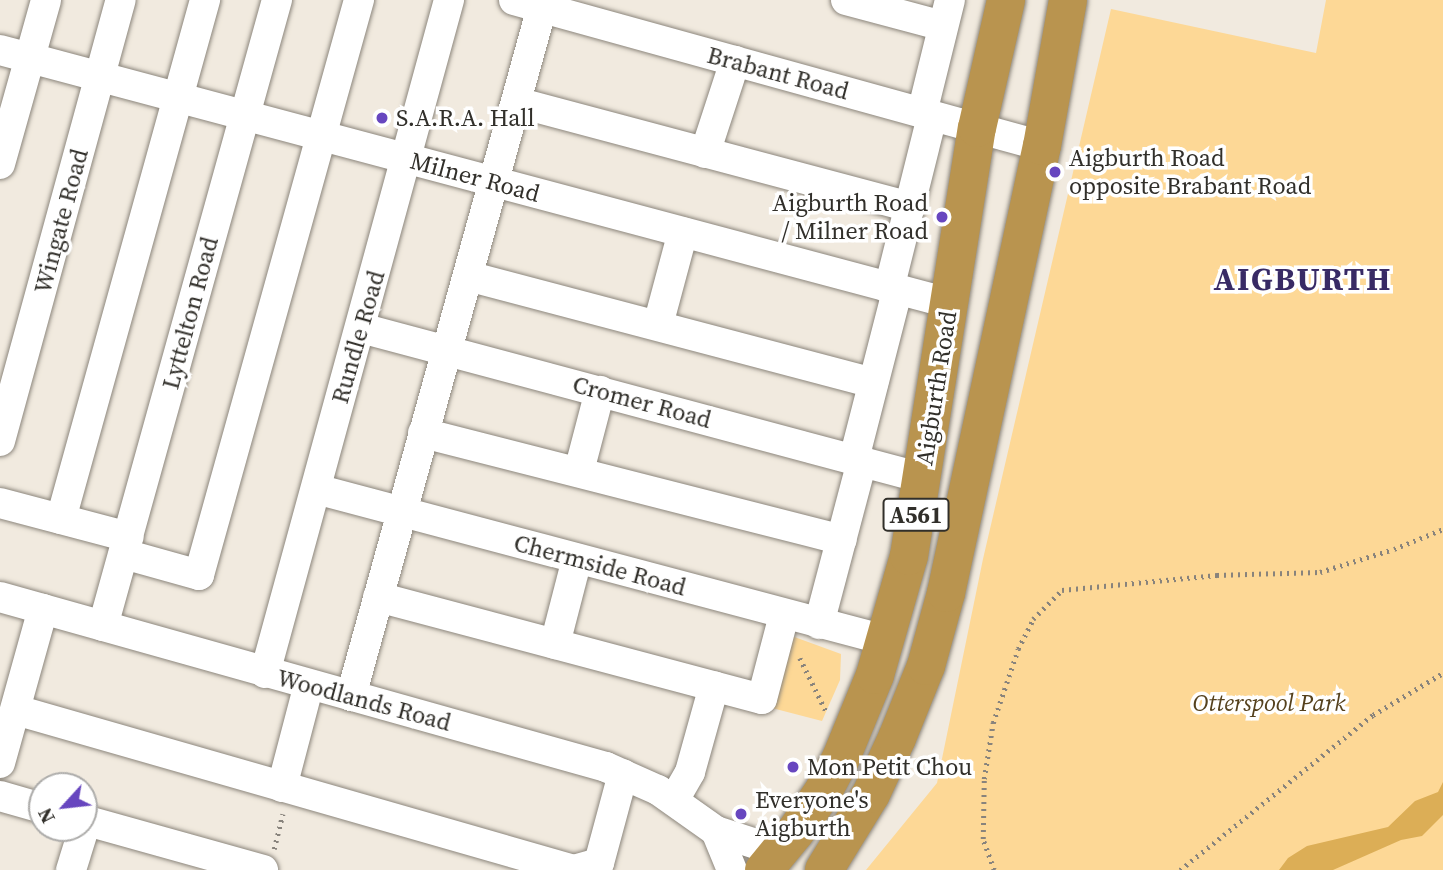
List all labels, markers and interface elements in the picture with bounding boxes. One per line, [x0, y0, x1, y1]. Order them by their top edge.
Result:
street label: Brabant Road [704, 40, 852, 106]
place label: S.A.R.A. Hall [396, 104, 535, 132]
marker: S.A.R.A. Hall [374, 110, 390, 126]
place label: Aigburth Road opposite Brabant Road [1069, 144, 1311, 200]
street label: Wingate Road [28, 146, 94, 296]
street label: Milner Road [407, 146, 543, 208]
marker: Aigburth Road opposite Brabant Road [1047, 164, 1063, 180]
place label: Aigburth Road / Milner Road [772, 189, 928, 245]
marker: Aigburth Road / Milner Road [934, 209, 950, 225]
street label: Lyttelton Road [156, 234, 224, 392]
district label: AIGBURTH [1215, 260, 1391, 298]
street label: Rundle Road [325, 267, 391, 407]
street label: Aigburth Road [910, 309, 962, 467]
street label: Cromer Road [570, 370, 714, 434]
road number: A561 [881, 495, 951, 534]
street label: Chermside Road [511, 528, 689, 602]
street label: Woodlands Road [274, 663, 454, 737]
park label: Otterspool Park [1193, 689, 1345, 717]
place label: Mon Petit Chou [807, 753, 972, 781]
marker: Mon Petit Chou [785, 759, 801, 775]
north arrow [28, 772, 98, 842]
place label: Everyone's Aigburth [755, 786, 869, 842]
text: N [31, 804, 61, 828]
marker: Everyone's Aigburth [733, 806, 749, 822]

